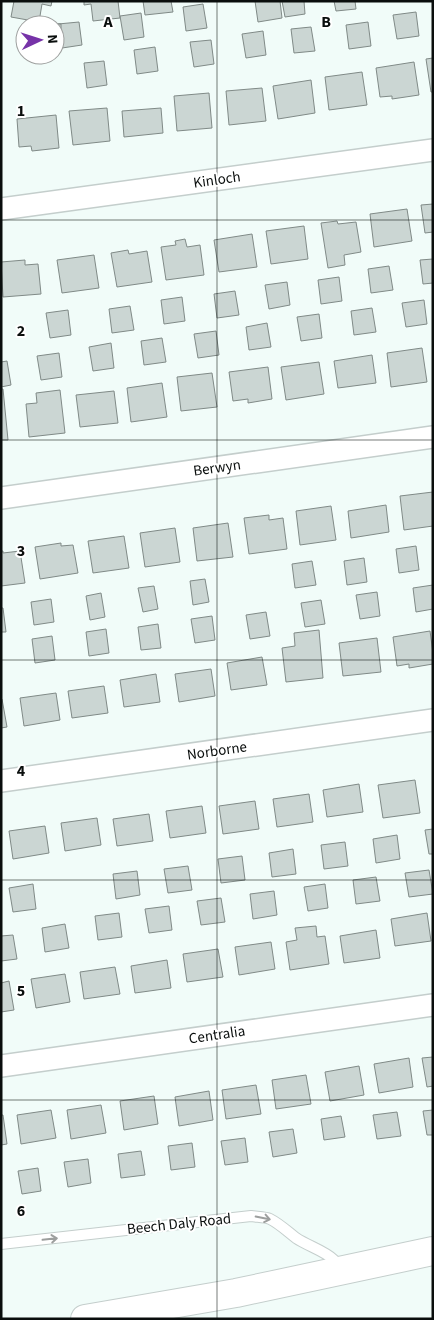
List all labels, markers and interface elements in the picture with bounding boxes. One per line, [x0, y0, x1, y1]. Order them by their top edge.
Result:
text: A [102, 11, 113, 33]
text: B [321, 11, 331, 33]
north arrow [15, 15, 65, 65]
text: N [42, 34, 62, 45]
text: 1 [17, 100, 25, 122]
street label: Kinloch [192, 166, 242, 194]
text: 2 [17, 320, 25, 342]
street label: Berwyn [192, 454, 242, 482]
text: 3 [17, 540, 25, 562]
street label: Norborne [186, 736, 248, 766]
text: 4 [17, 760, 26, 782]
text: 5 [17, 980, 25, 1002]
street label: Centralia [187, 1021, 247, 1049]
text: 6 [17, 1200, 25, 1222]
street label: Beech Daly Road [126, 1208, 232, 1240]
one-way arrow [255, 1214, 271, 1224]
one-way arrow [41, 1234, 57, 1244]

